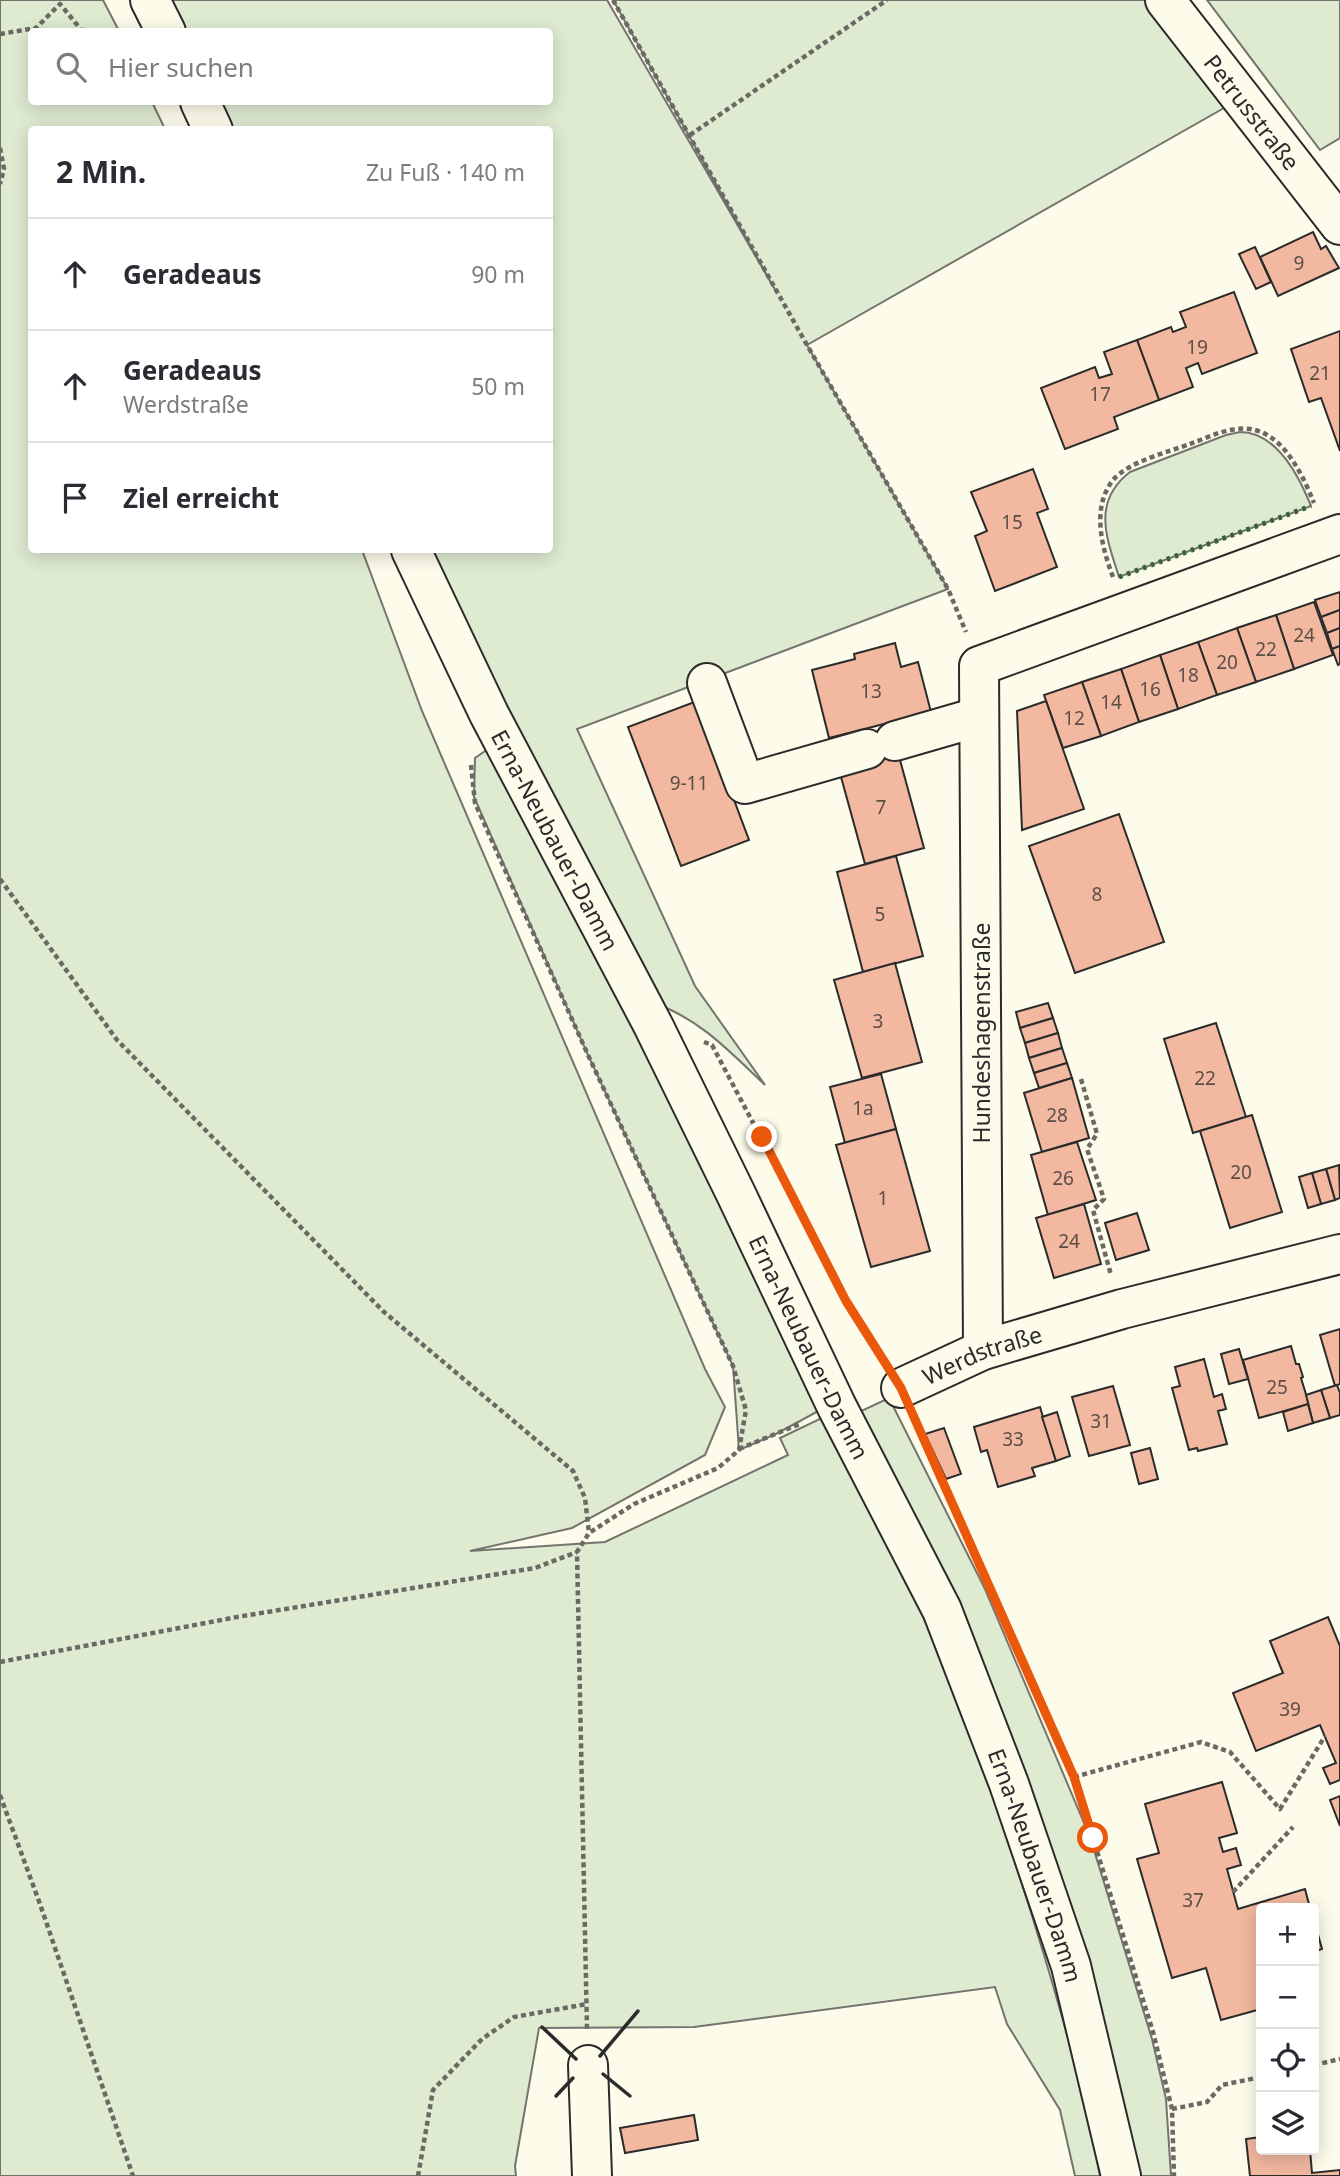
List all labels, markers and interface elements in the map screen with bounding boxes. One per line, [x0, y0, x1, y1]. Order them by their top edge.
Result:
search box [28, 28, 553, 105]
street label: Petrusstraße [1197, 47, 1307, 177]
icon: search [52, 48, 90, 86]
text: Hier suchen [108, 49, 254, 85]
text: 2 Min. [56, 151, 146, 192]
text: Zu Fuß · 140 m [366, 156, 525, 188]
house number: 9 [1294, 250, 1304, 276]
icon: ahead [56, 255, 94, 293]
text: Geradeaus [123, 256, 262, 292]
text: 90 m [471, 258, 525, 290]
house number: 19 [1186, 334, 1208, 360]
text: Geradeaus [123, 352, 262, 388]
house number: 21 [1309, 360, 1331, 386]
icon: ahead [56, 367, 94, 405]
text: 50 m [471, 370, 525, 402]
house number: 17 [1089, 381, 1111, 407]
text: Werdstraße [123, 388, 249, 420]
icon: arrive [56, 479, 94, 517]
text: Ziel erreicht [123, 480, 279, 516]
house number: 15 [1001, 509, 1023, 535]
house number: 24 [1293, 622, 1315, 648]
house number: 22 [1255, 636, 1277, 662]
house number: 20 [1216, 649, 1238, 675]
house number: 18 [1177, 662, 1199, 688]
house number: 16 [1139, 676, 1161, 702]
house number: 13 [860, 678, 882, 704]
house number: 14 [1100, 689, 1122, 715]
house number: 12 [1063, 705, 1085, 731]
street label: Erna-Neubauer-Damm [484, 724, 627, 956]
house number: 9-11 [670, 770, 708, 796]
house number: 7 [876, 794, 886, 820]
house number: 8 [1092, 881, 1102, 907]
house number: 5 [875, 901, 885, 927]
street label: Hundeshagenstraße [965, 923, 997, 1143]
house number: 3 [873, 1008, 883, 1034]
house number: 22 [1194, 1065, 1216, 1091]
house number: 1a [852, 1095, 874, 1121]
house number: 28 [1046, 1102, 1068, 1128]
route end [746, 1121, 777, 1152]
house number: 20 [1230, 1159, 1252, 1185]
house number: 26 [1052, 1165, 1074, 1191]
house number: 1 [878, 1185, 888, 1211]
house number: 24 [1058, 1228, 1080, 1254]
street label: Erna-Neubauer-Damm [742, 1229, 877, 1465]
street label: Werdstraße [917, 1318, 1046, 1392]
house number: 25 [1266, 1374, 1288, 1400]
house number: 31 [1090, 1408, 1112, 1434]
house number: 33 [1002, 1426, 1024, 1452]
house number: 39 [1279, 1696, 1301, 1722]
street label: Erna-Neubauer-Damm [981, 1744, 1090, 1985]
route start [1077, 1822, 1108, 1853]
house number: 37 [1182, 1887, 1204, 1913]
map controls [1256, 1903, 1319, 2155]
button: + [1256, 1903, 1319, 1966]
button: − [1256, 1966, 1319, 2029]
button: locate [1256, 2029, 1319, 2092]
button: layers [1256, 2092, 1319, 2155]

